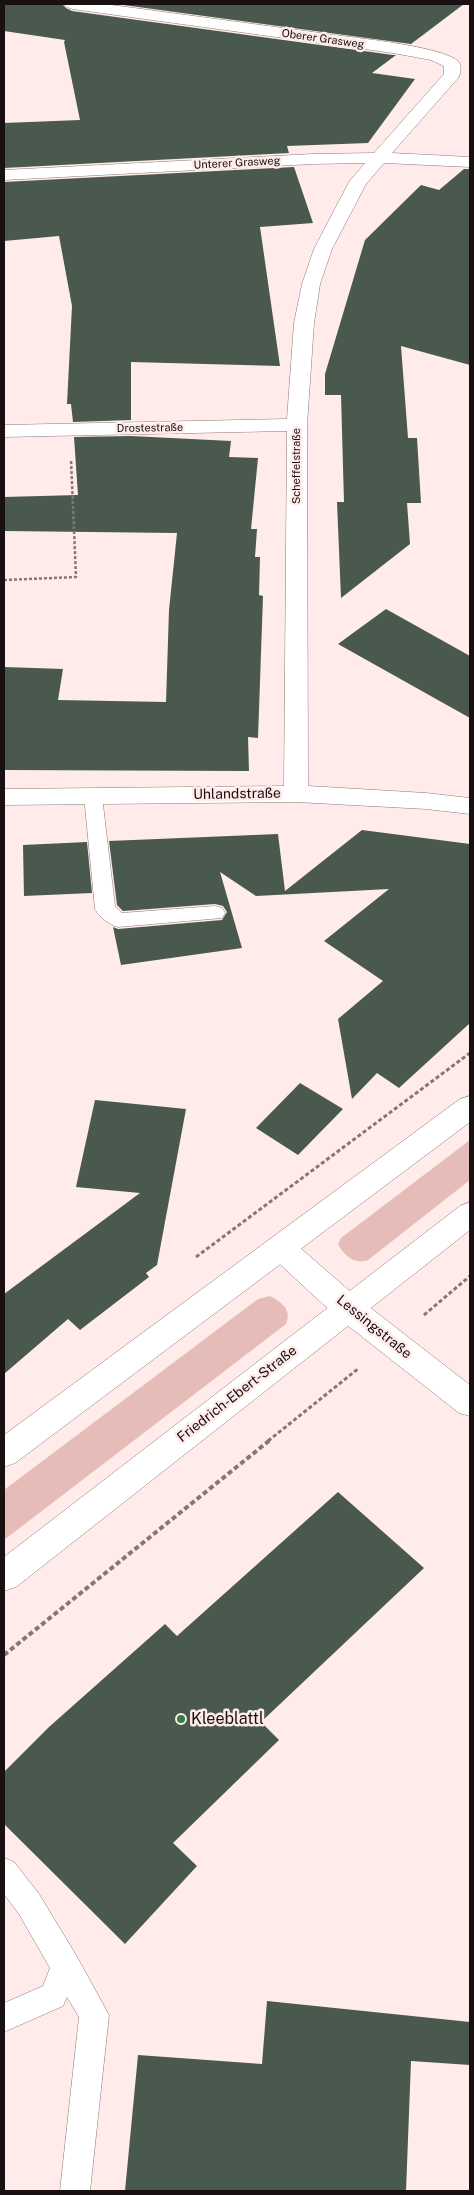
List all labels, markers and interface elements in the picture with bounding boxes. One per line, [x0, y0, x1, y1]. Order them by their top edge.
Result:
street label: Oberer Grasweg [281, 27, 365, 51]
street label: Unterer Grasweg [193, 154, 281, 172]
street label: Drostestraße [117, 421, 183, 435]
street label: Scheffelstraße [290, 428, 304, 504]
street label: Uhlandstraße [193, 785, 281, 803]
street label: Lessingstraße [333, 1292, 415, 1362]
street label: Friedrich-Ebert-Straße [174, 1342, 300, 1446]
place label: Kleeblattl [191, 1709, 264, 1729]
marker: Kleeblattl [175, 1713, 187, 1725]

